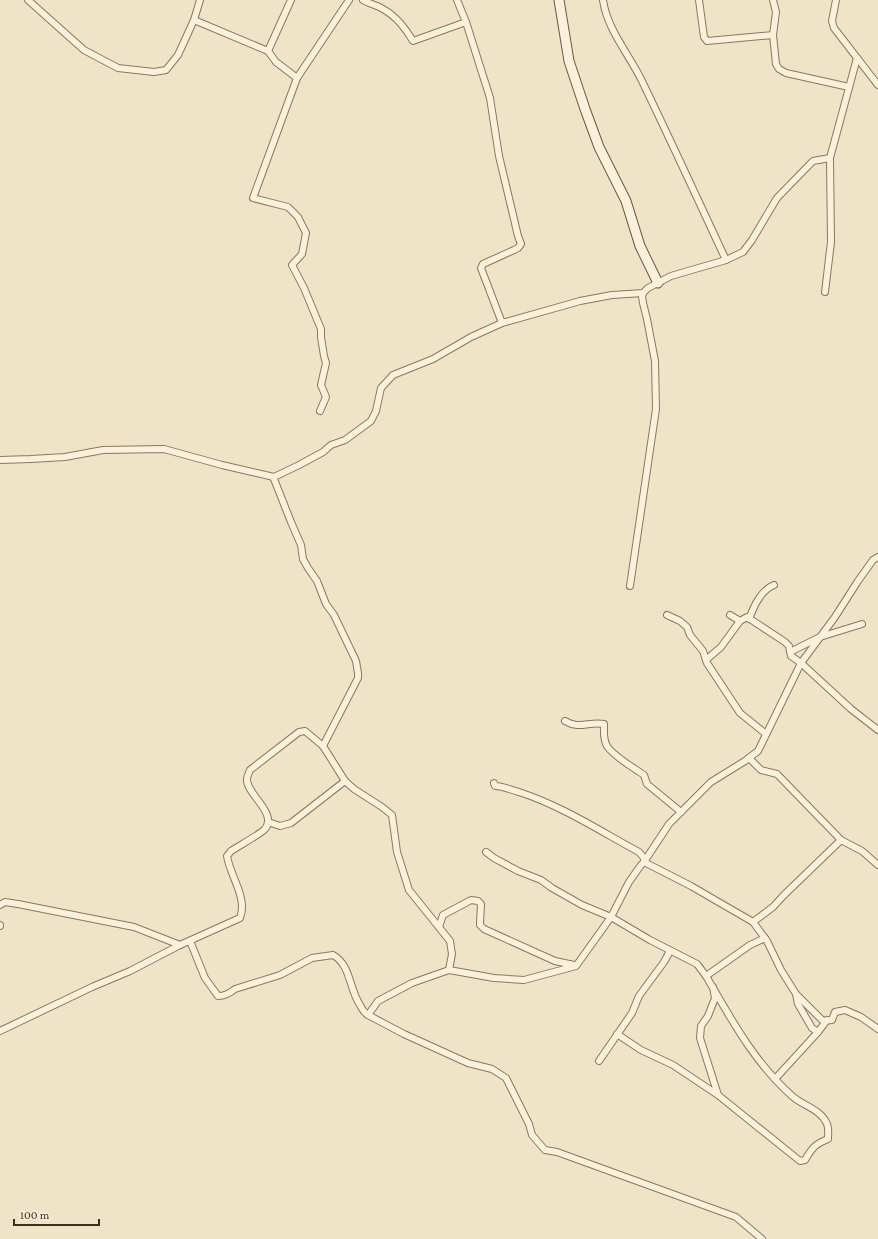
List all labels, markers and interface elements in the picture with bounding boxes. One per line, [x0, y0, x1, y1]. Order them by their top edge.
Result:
scale bar [14, 1201, 99, 1227]
text: 100 m [20, 1208, 50, 1222]

